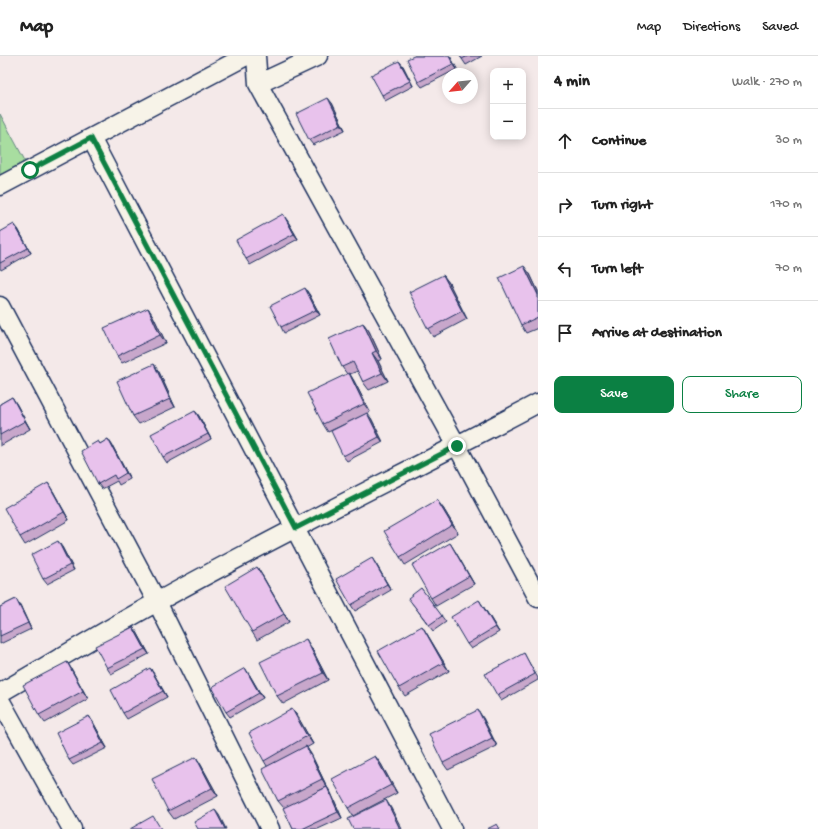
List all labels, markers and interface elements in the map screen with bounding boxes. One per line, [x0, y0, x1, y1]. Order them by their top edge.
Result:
text: Map [20, 16, 53, 39]
text: Map [637, 19, 661, 36]
text: Directions [683, 19, 740, 36]
text: Saved [762, 19, 798, 36]
north arrow [442, 68, 478, 104]
map controls [490, 68, 526, 140]
button: + [490, 68, 526, 104]
text: 4 min [554, 72, 590, 92]
text: Walk · 270 m [732, 75, 802, 90]
button: − [490, 104, 526, 140]
icon: ahead [554, 130, 576, 152]
text: Continue [592, 132, 646, 150]
text: 30 m [776, 133, 802, 148]
route start [21, 161, 39, 179]
icon: right [554, 194, 576, 216]
text: Turn right [592, 196, 652, 214]
text: 170 m [770, 197, 802, 212]
icon: left [554, 258, 576, 280]
text: Turn left [592, 260, 643, 278]
text: 70 m [776, 261, 802, 276]
icon: arrive [554, 322, 576, 344]
text: Arrive at destination [592, 324, 722, 342]
button: Save [554, 376, 674, 413]
button: Share [682, 376, 802, 413]
route end [448, 437, 466, 455]

